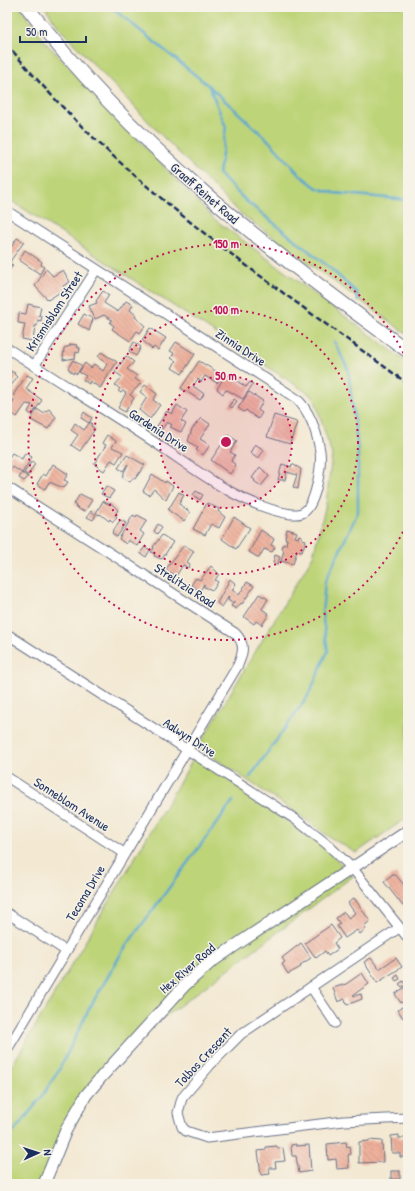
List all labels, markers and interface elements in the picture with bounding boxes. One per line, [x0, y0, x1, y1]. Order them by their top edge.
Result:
scale bar [20, 18, 86, 44]
text: 50 m [26, 23, 47, 40]
street label: Graaff Reinet Road [167, 158, 243, 228]
text: 150 m [213, 235, 239, 252]
street label: Krismisblom Street [21, 267, 87, 355]
text: 100 m [213, 301, 239, 318]
street label: Zinnia Drive [212, 324, 270, 370]
text: 50 m [215, 367, 237, 384]
street label: Gardenia Drive [126, 404, 192, 456]
centre of rings [219, 435, 233, 449]
street label: Strelitzia Road [151, 559, 219, 611]
street label: Aalwyn Drive [160, 713, 220, 761]
street label: Sonneblom Avenue [31, 773, 113, 835]
street label: Tecoma Drive [61, 861, 109, 925]
street label: Hex River Road [155, 939, 219, 997]
street label: Tolbos Crescent [170, 1023, 236, 1091]
north arrow [18, 1133, 58, 1173]
text: N [41, 1149, 55, 1156]

